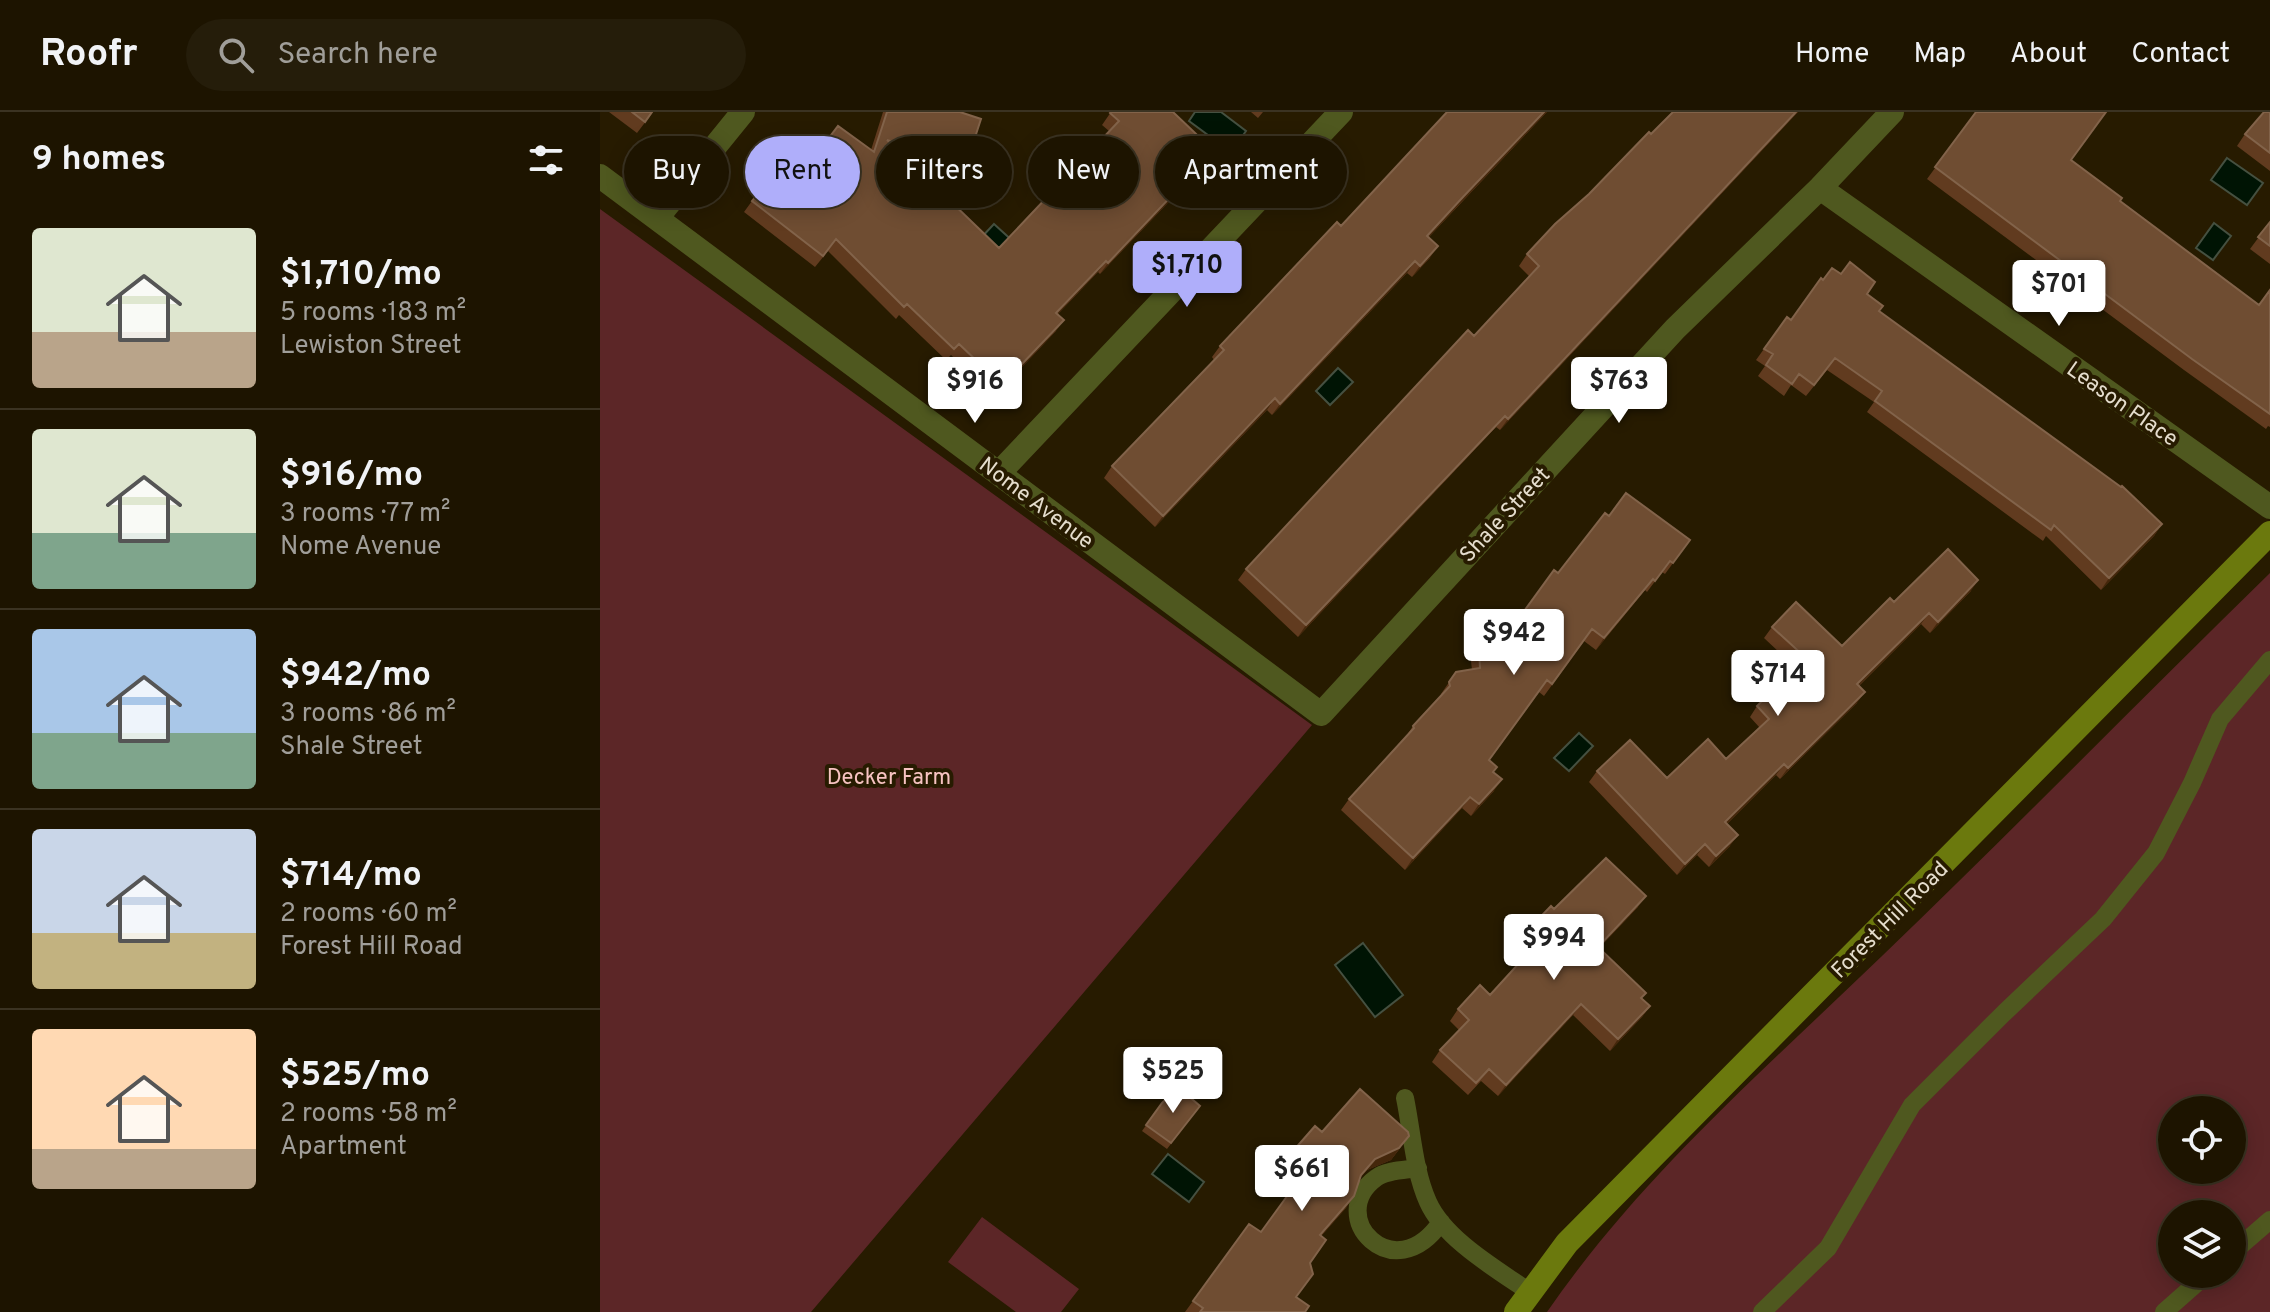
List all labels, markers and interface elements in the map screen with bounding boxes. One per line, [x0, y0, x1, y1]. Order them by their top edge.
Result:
search box [186, 19, 746, 91]
text: Roofr [40, 31, 138, 80]
icon: search [214, 33, 258, 77]
text: Search here [278, 37, 438, 74]
text: Home [1795, 37, 1869, 73]
text: Map [1913, 37, 1966, 73]
text: About [2010, 37, 2087, 73]
text: Contact [2131, 37, 2230, 73]
chip: Buy [624, 136, 729, 208]
chip: Rent [745, 136, 860, 208]
chip: Filters [876, 136, 1012, 208]
chip: New [1028, 136, 1139, 208]
chip: Apartment [1155, 136, 1347, 208]
icon: filters [524, 138, 568, 182]
text: 9 homes [32, 139, 166, 182]
pin: $1,710 [1122, 241, 1252, 309]
text: $1,710 [1151, 250, 1223, 283]
text: $1,710/mo [280, 254, 442, 297]
icon: home [96, 260, 192, 356]
pin: $701 [2012, 260, 2106, 328]
text: $701 [2030, 269, 2088, 302]
text: 5 rooms · 183 m² [280, 297, 466, 330]
text: Lewiston Street [280, 330, 462, 363]
pin: $916 [928, 357, 1022, 425]
pin: $763 [1572, 357, 1666, 425]
street label: Leason Place [2061, 357, 2183, 453]
text: $916 [946, 366, 1004, 399]
text: $763 [1589, 366, 1649, 399]
street label: Nome Avenue [973, 452, 1098, 556]
text: $916/mo [280, 455, 423, 498]
icon: home [96, 461, 192, 557]
street label: Shale Street [1455, 462, 1557, 569]
text: 3 rooms · 77 m² [280, 498, 450, 531]
text: Nome Avenue [280, 531, 441, 564]
pin: $942 [1467, 609, 1561, 677]
text: $942 [1482, 618, 1546, 651]
pin: $714 [1731, 650, 1825, 718]
text: $942/mo [280, 655, 431, 698]
text: $714 [1749, 659, 1807, 692]
icon: home [96, 661, 192, 757]
text: 3 rooms · 86 m² [280, 698, 456, 731]
text: Shale Street [280, 731, 423, 764]
park label: Decker Farm [827, 765, 951, 792]
text: $714/mo [280, 855, 422, 898]
street label: Forest Hill Road [1827, 857, 1955, 985]
icon: home [96, 861, 192, 957]
text: 2 rooms · 60 m² [280, 898, 457, 931]
pin: $994 [1507, 914, 1601, 982]
text: $994 [1522, 923, 1586, 956]
text: Forest Hill Road [280, 931, 463, 964]
pin: $525 [1126, 1047, 1220, 1115]
text: $525/mo [280, 1055, 430, 1098]
text: $525 [1141, 1056, 1205, 1089]
icon: home [96, 1061, 192, 1157]
map controls [2158, 1096, 2246, 1288]
button: locate [2158, 1096, 2246, 1184]
text: 2 rooms · 58 m² [280, 1098, 457, 1131]
text: Apartment [280, 1131, 407, 1164]
pin: $661 [1255, 1145, 1349, 1213]
text: $661 [1273, 1154, 1331, 1187]
button: layers [2158, 1200, 2246, 1288]

